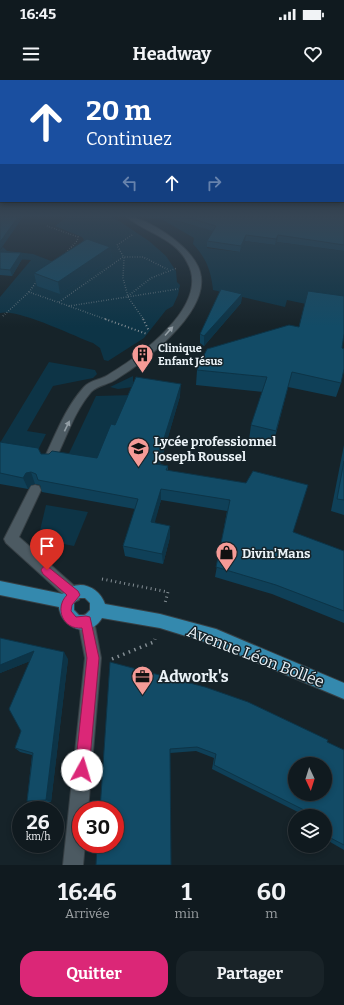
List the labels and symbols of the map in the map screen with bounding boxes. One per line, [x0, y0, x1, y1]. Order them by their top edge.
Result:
one-way arrow [165, 326, 174, 337]
building icon: Clinique Enfant Jésus [129, 341, 155, 374]
place label: Clinique Enfant Jésus [158, 342, 223, 368]
one-way arrow [64, 421, 70, 432]
place label: Lycée professionnel Joseph Roussel [153, 434, 276, 464]
school or university icon: Lycée professionnel Joseph Roussel [125, 435, 151, 468]
pin [30, 529, 64, 570]
shop icon: Divin'Mans [214, 540, 240, 573]
place label: Divin'Mans [242, 546, 310, 561]
street label: Avenue Léon Bollée [185, 622, 327, 691]
office icon: Adwork's [129, 663, 155, 696]
place label: Adwork's [158, 667, 229, 686]
position arrow [61, 749, 103, 791]
north arrow [288, 757, 332, 801]
speed limit sign: 30 [72, 801, 124, 853]

